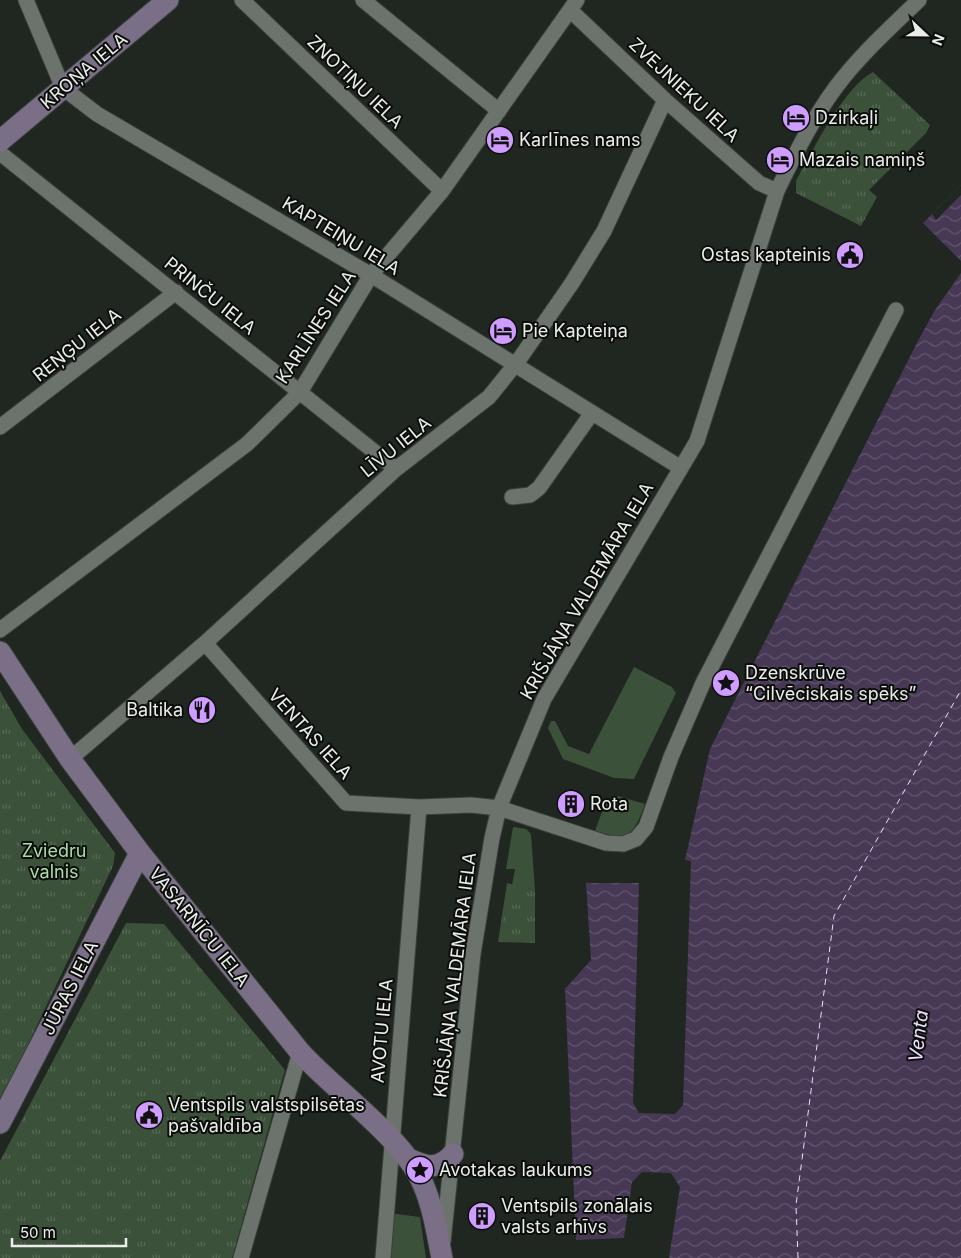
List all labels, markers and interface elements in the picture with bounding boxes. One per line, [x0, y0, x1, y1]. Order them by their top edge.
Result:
north arrow [901, 10, 951, 60]
street label: KROŅA IELA [36, 28, 132, 114]
street label: ZNOTIŅU IELA [302, 31, 408, 133]
text: N [929, 32, 948, 48]
street label: ZVEJNIEKU IELA [625, 33, 744, 146]
hotel icon: Dzirkaļi [781, 103, 811, 133]
place label: Dzirkaļi [815, 107, 878, 129]
hotel icon: Karlīnes nams [485, 125, 515, 155]
place label: Karlīnes nams [519, 129, 641, 150]
hotel icon: Mazais namiņš [765, 145, 795, 175]
place label: Mazais namiņš [799, 149, 925, 171]
street label: KAPTEIŅU IELA [278, 192, 404, 280]
public building icon: Ostas kapteinis [835, 240, 865, 270]
place label: Ostas kapteinis [701, 244, 831, 265]
street label: PRINČU IELA [160, 252, 261, 339]
street label: KARLĪNES IELA [270, 266, 360, 387]
street label: REŅĢU IELA [28, 304, 126, 386]
hotel icon: Pie Kapteiņa [488, 316, 518, 346]
place label: Pie Kapteiņa [522, 320, 628, 342]
street label: LĪVU IELA [356, 411, 435, 481]
street label: KRIŠJĀŅA VALDEMĀRA IELA [515, 478, 658, 703]
place label: Dzenskrūve “Cilvēciskais spēks” [745, 662, 917, 704]
place icon: Dzenskrūve “Cilvēciskais spēks” [711, 668, 741, 698]
street label: VENTAS IELA [264, 684, 356, 783]
restaurant icon: Baltika [187, 695, 217, 725]
place label: Baltika [126, 699, 183, 720]
building icon: Rota [556, 789, 586, 819]
place label: Rota [590, 793, 628, 814]
park label: Zviedru valnis [22, 840, 86, 882]
street label: KRIŠJĀŅA VALDEMĀRA IELA [428, 851, 481, 1099]
street label: VASARNĪCU IELA [145, 862, 255, 991]
street label: JŪRAS IELA [36, 937, 102, 1038]
street label: AVOTU IELA [366, 978, 397, 1084]
water label: Venta [904, 1009, 933, 1063]
place label: Ventspils valstspilsētas pašvaldība [168, 1094, 365, 1136]
public building icon: Ventspils valstspilsētas pašvaldība [134, 1100, 164, 1130]
place icon: Avotakas laukums [405, 1155, 435, 1185]
place label: Avotakas laukums [439, 1159, 592, 1180]
place label: Ventspils zonālais valsts arhīvs [501, 1195, 653, 1237]
building icon: Ventspils zonālais valsts arhīvs [467, 1201, 497, 1231]
scale bar [12, 1216, 126, 1248]
text: 50 m [20, 1223, 56, 1242]

